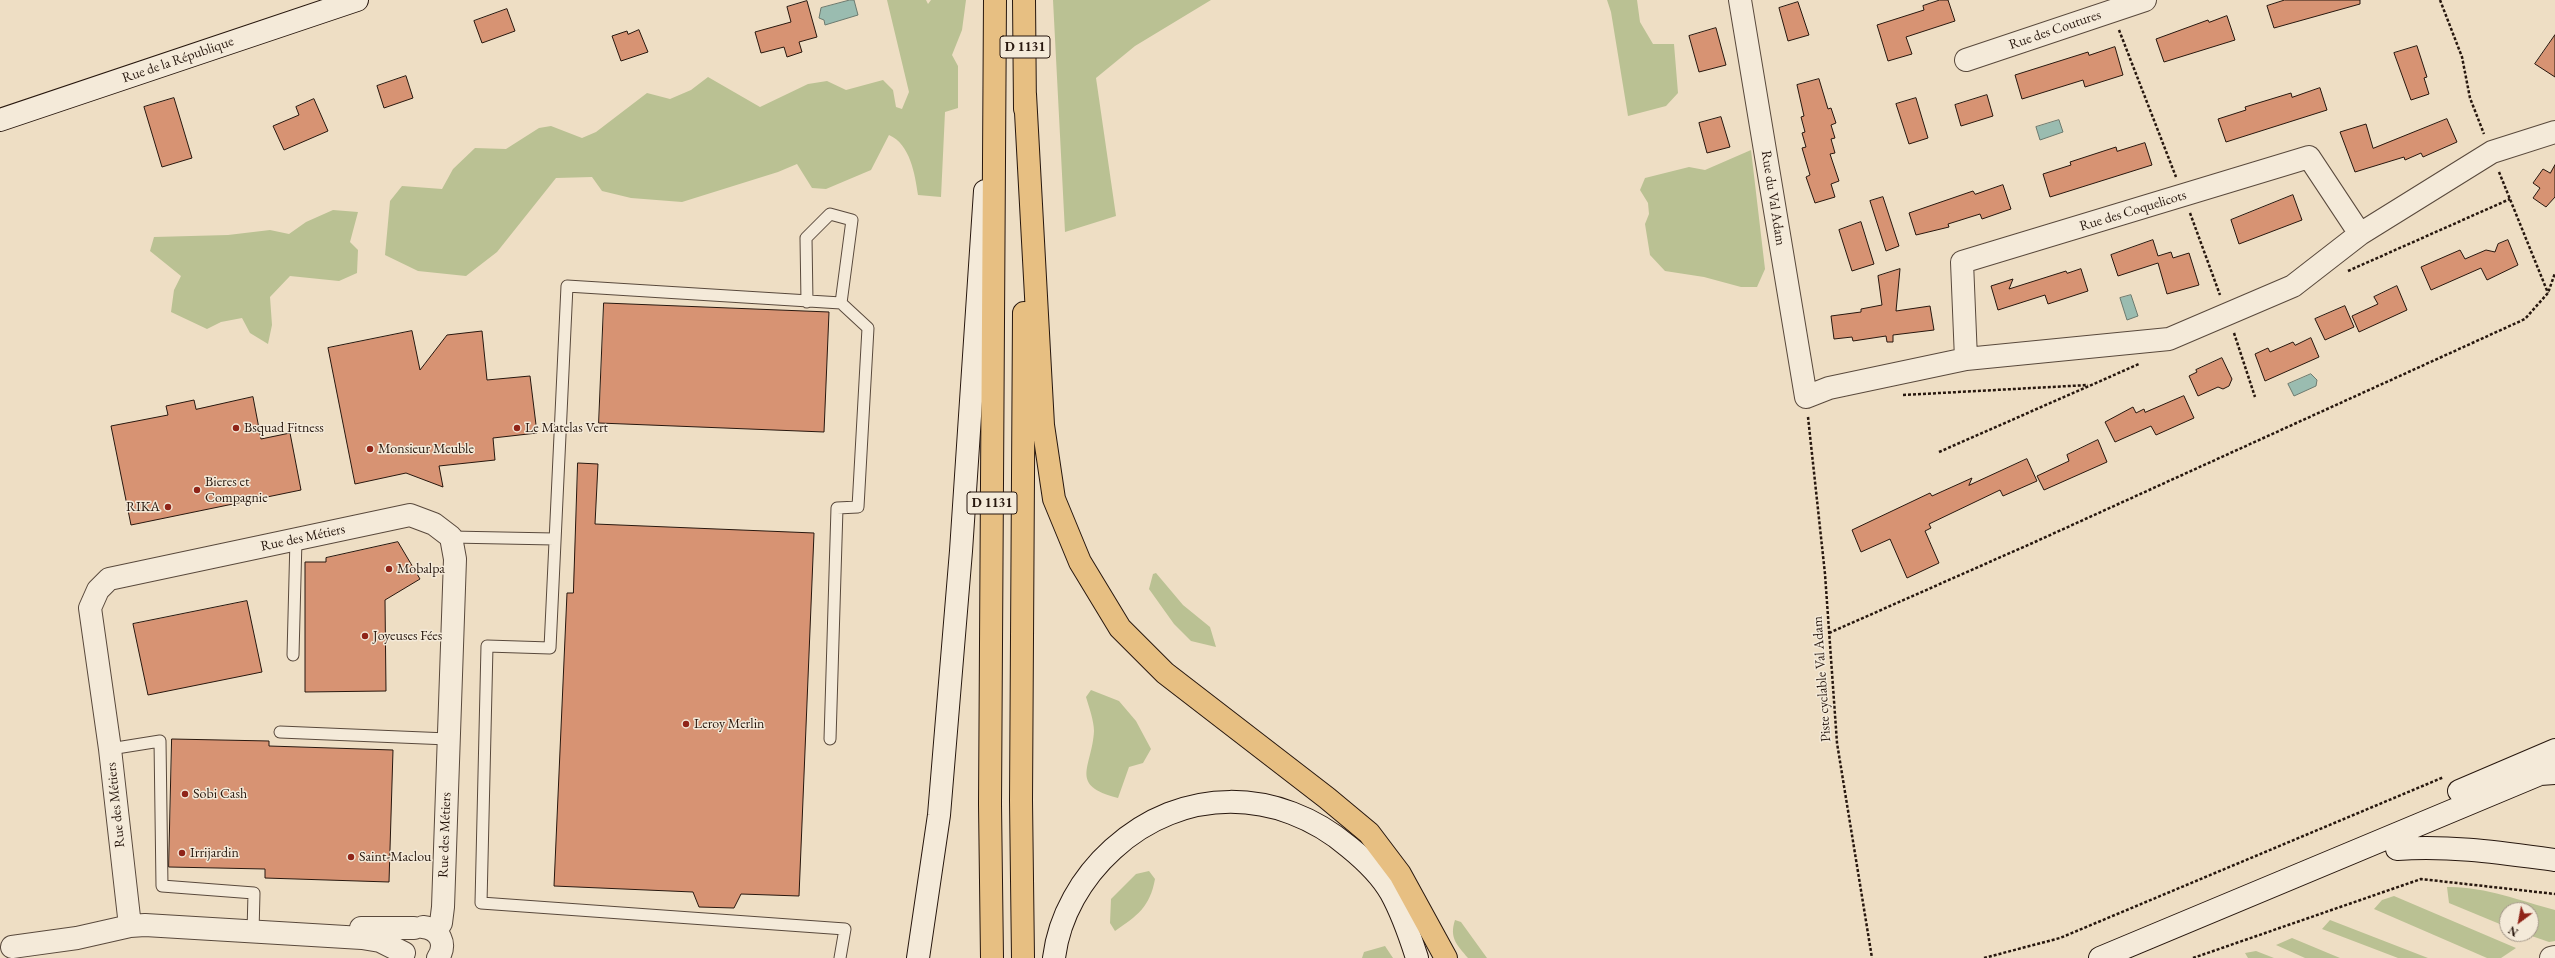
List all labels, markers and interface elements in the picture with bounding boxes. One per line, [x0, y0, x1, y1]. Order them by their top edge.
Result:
street label: Rue des Coutures [2007, 6, 2103, 54]
street label: Rue de la République [120, 33, 236, 87]
road number: D 1131 [1000, 36, 1050, 58]
street label: Rue du Val Adam [1757, 149, 1789, 247]
street label: Rue des Coquelicots [2078, 187, 2188, 235]
place label: Bsquad Fitness [244, 420, 324, 436]
place label: Le Matelas Vert [525, 420, 608, 436]
marker: Bsquad Fitness [231, 423, 241, 433]
marker: Le Matelas Vert [512, 423, 522, 433]
place label: Monsieur Meuble [378, 441, 474, 457]
marker: Monsieur Meuble [365, 444, 375, 454]
place label: Bieres et Compagnie [205, 474, 268, 506]
marker: Bieres et Compagnie [192, 485, 202, 495]
road number: D 1131 [967, 492, 1017, 514]
place label: RIKA [126, 499, 160, 515]
marker: RIKA [163, 502, 173, 512]
street label: Rue des Métiers [259, 521, 347, 555]
place label: Mobalpa [397, 561, 445, 577]
marker: Mobalpa [384, 564, 394, 574]
street label: Piste cyclable Val Adam [1809, 616, 1835, 742]
place label: Joyeuses Fées [373, 628, 442, 644]
marker: Joyeuses Fées [360, 631, 370, 641]
place label: Leroy Merlin [694, 716, 764, 732]
marker: Leroy Merlin [681, 719, 691, 729]
street label: Rue des Métiers [103, 761, 129, 849]
place label: Sobi Cash [193, 786, 247, 802]
marker: Sobi Cash [180, 789, 190, 799]
street label: Rue des Métiers [435, 792, 455, 878]
place label: Irrijardin [190, 845, 239, 861]
marker: Irrijardin [177, 848, 187, 858]
place label: Saint-Maclou [359, 849, 431, 865]
marker: Saint-Maclou [346, 852, 356, 862]
north arrow [2499, 902, 2539, 942]
text: N [2506, 923, 2521, 940]

